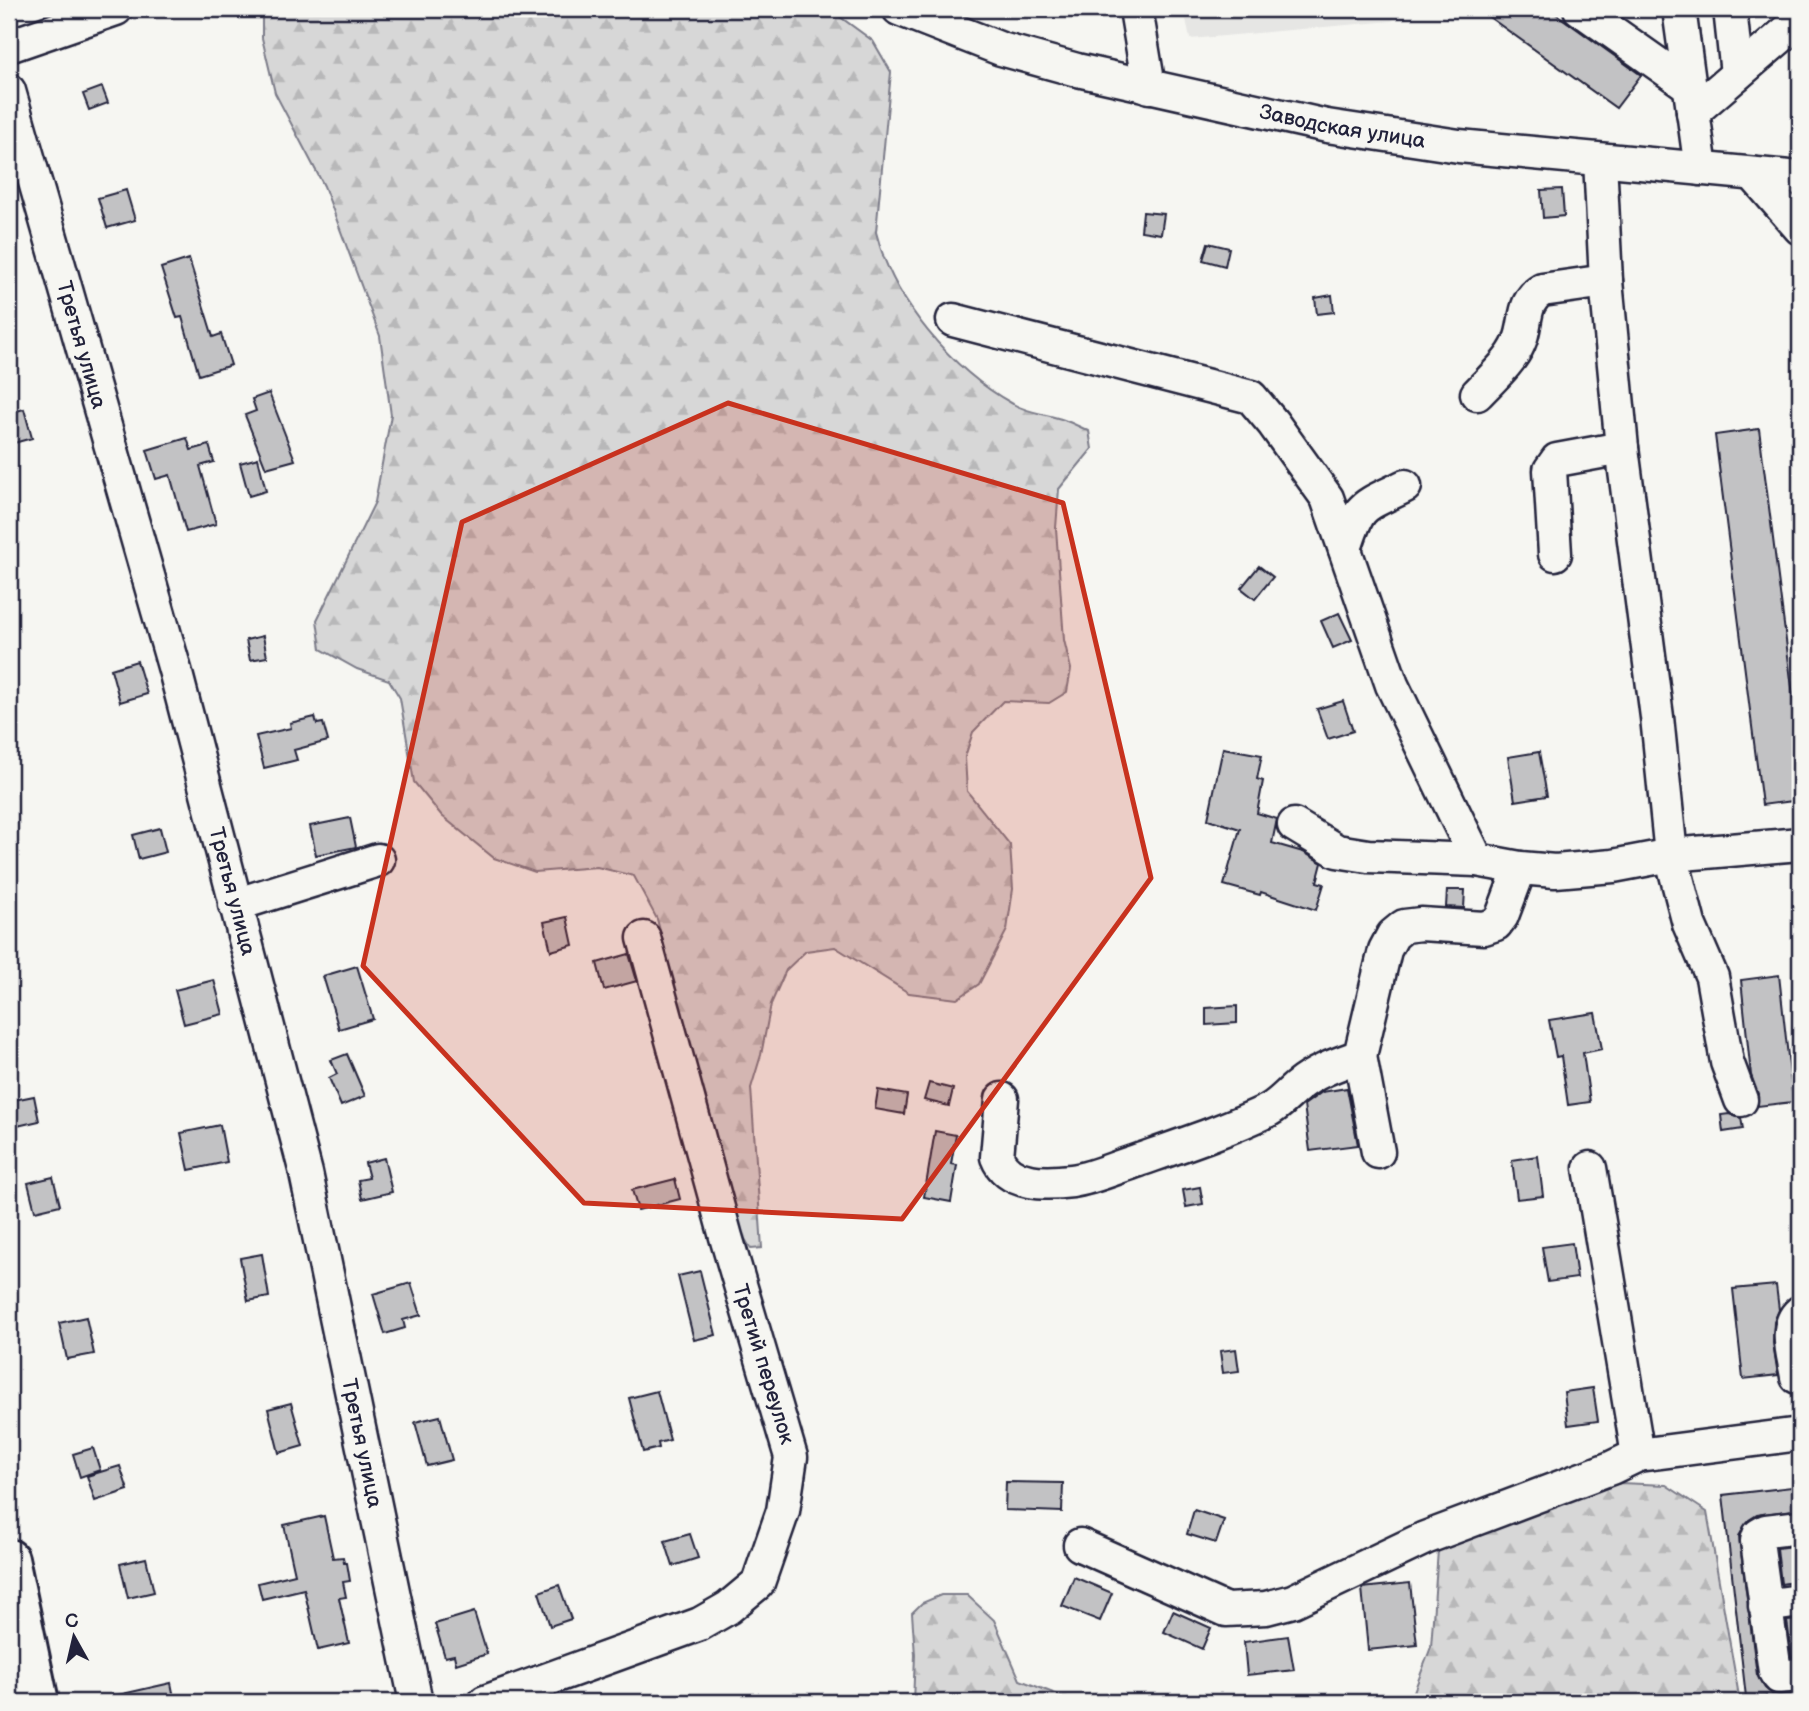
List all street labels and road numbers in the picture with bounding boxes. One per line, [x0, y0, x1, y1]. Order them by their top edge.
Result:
street label: Заводская улица [1257, 99, 1428, 154]
street label: Третья улица [51, 278, 112, 412]
street label: Третья улица [203, 825, 261, 959]
street label: Третий переулок [727, 1281, 800, 1447]
street label: Третья улица [336, 1376, 387, 1511]

